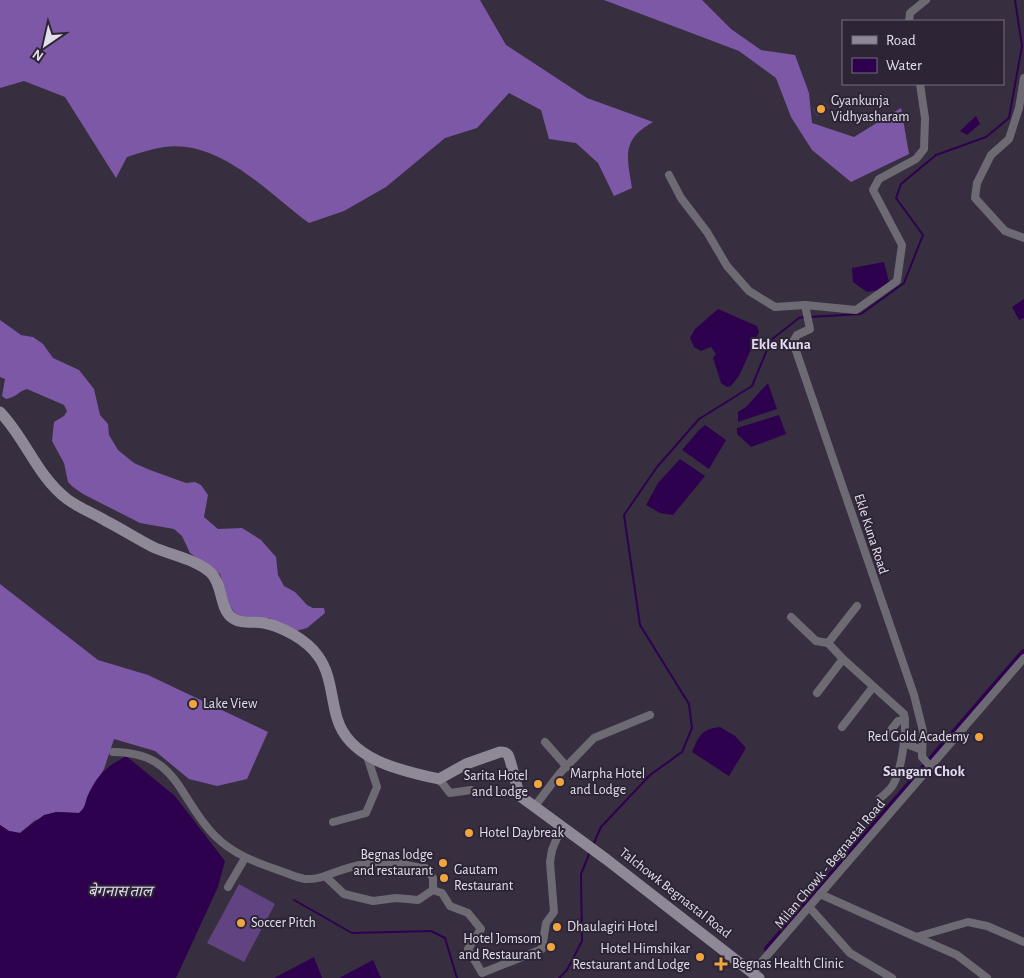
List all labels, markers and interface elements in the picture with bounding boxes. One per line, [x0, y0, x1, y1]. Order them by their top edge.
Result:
north arrow [20, 20, 70, 70]
legend [842, 20, 1004, 85]
text: Road [886, 33, 916, 48]
text: N [30, 46, 46, 63]
text: Water [886, 58, 922, 73]
place label: Gyankunja Vidhyasharam [831, 94, 909, 124]
marker: Gyankunja Vidhyasharam [815, 103, 827, 115]
district label: Ekle Kuna [751, 337, 811, 352]
street label: Ekle Kuna Road [851, 492, 891, 576]
place label: Lake View [203, 697, 258, 711]
marker: Lake View [187, 698, 199, 710]
place label: Red Gold Academy [868, 730, 969, 744]
marker: Red Gold Academy [973, 731, 985, 743]
district label: Sangam Chok [883, 764, 965, 779]
place label: Marpha Hotel and Lodge [570, 767, 645, 797]
place label: Sarita Hotel and Lodge [464, 769, 528, 799]
marker: Marpha Hotel and Lodge [554, 776, 566, 788]
marker: Sarita Hotel and Lodge [532, 778, 544, 790]
street label: Milan Chowk - Begnastal Road [772, 797, 888, 931]
place label: Hotel Daybreak [479, 826, 564, 840]
marker: Hotel Daybreak [463, 827, 475, 839]
street label: Talchowk Begnastal Road [617, 845, 733, 941]
place label: Begnas lodge and restaurant [353, 848, 434, 878]
marker: Begnas lodge and restaurant [437, 857, 449, 869]
place label: Gautam Restaurant [454, 863, 514, 893]
marker: Gautam Restaurant [438, 872, 450, 884]
water label: बेगनास ताल [88, 882, 155, 899]
place label: Soccer Pitch [251, 916, 316, 930]
marker: Soccer Pitch [235, 917, 247, 929]
place label: Dhaulagiri Hotel [567, 920, 658, 934]
marker: Dhaulagiri Hotel [551, 921, 563, 933]
place label: Hotel Jomsom and Restaurant [459, 932, 542, 962]
marker: Hotel Jomsom and Restaurant [545, 941, 557, 953]
place label: Hotel Himshikar Restaurant and Lodge [572, 942, 690, 972]
marker: Hotel Himshikar Restaurant and Lodge [694, 951, 706, 963]
marker: Begnas Health Clinic [714, 957, 728, 971]
place label: Begnas Health Clinic [732, 957, 844, 971]

